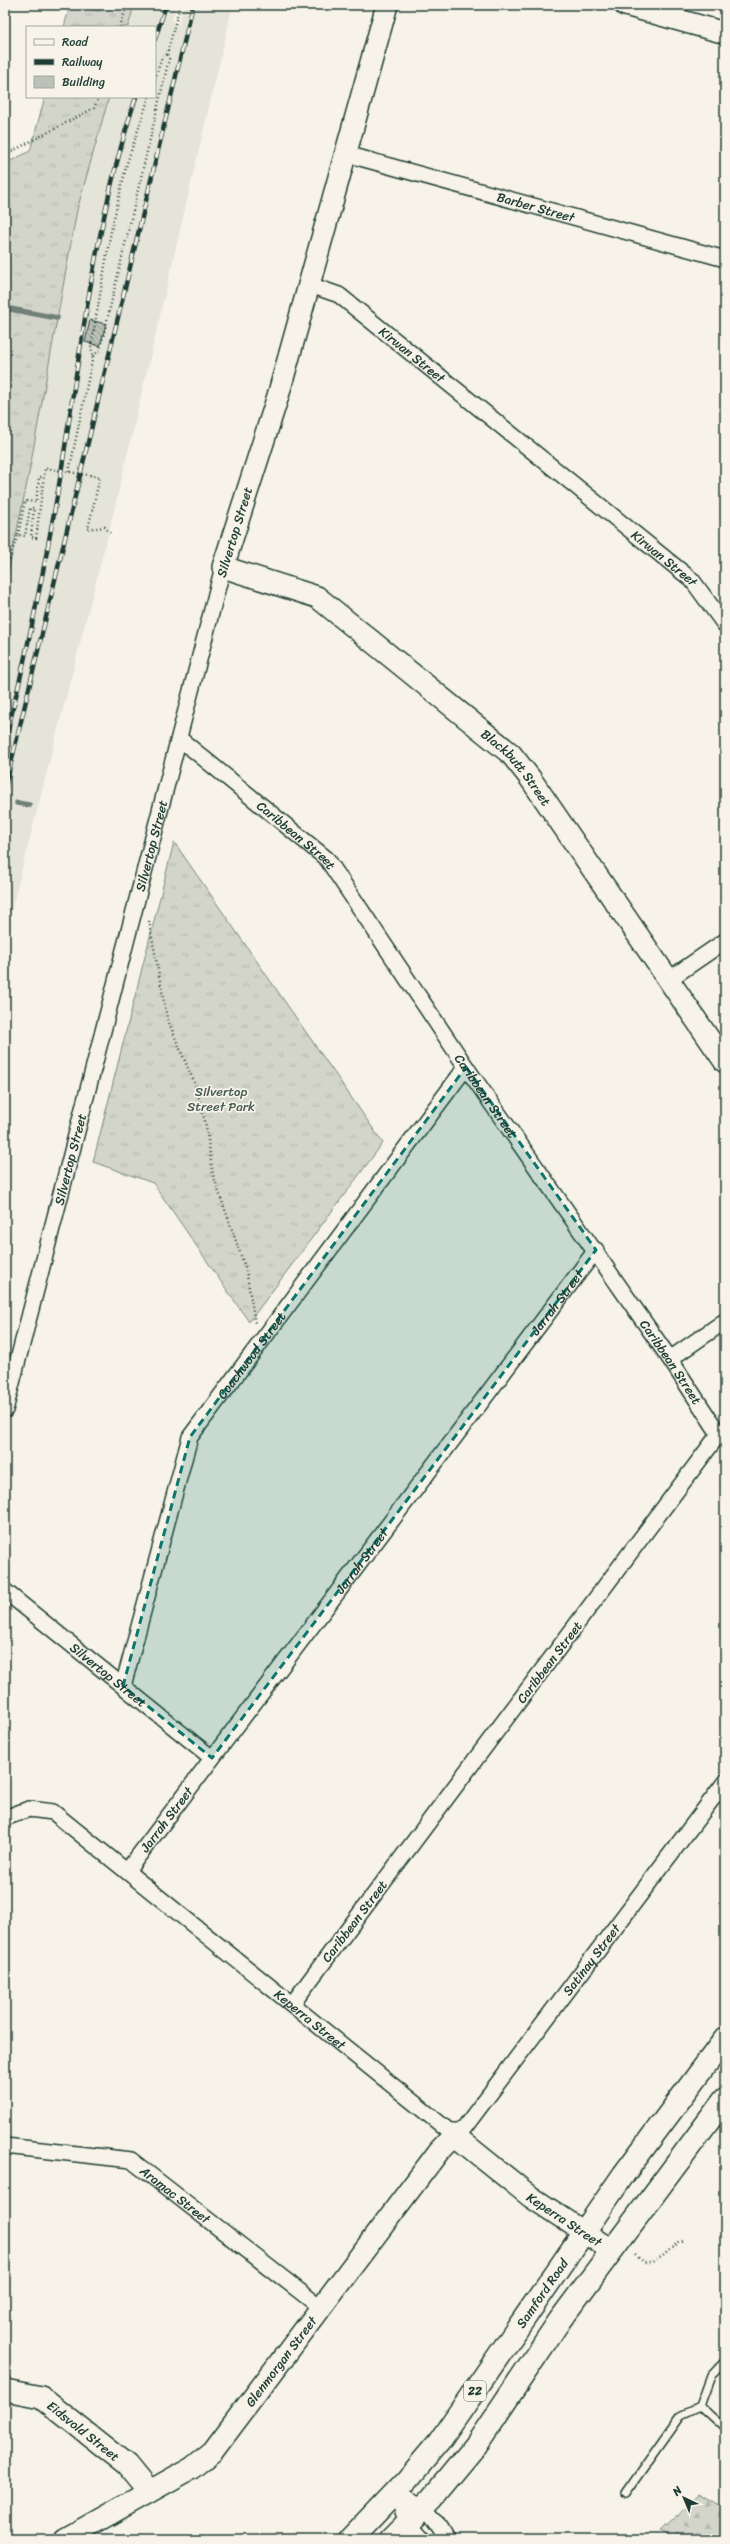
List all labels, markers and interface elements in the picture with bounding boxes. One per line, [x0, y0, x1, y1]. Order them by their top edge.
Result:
legend [26, 26, 156, 98]
text: Road [62, 31, 89, 53]
text: Railway [62, 51, 103, 73]
text: Building [62, 71, 105, 93]
street label: Barber Street [494, 185, 578, 229]
street label: Kirwan Street [374, 320, 451, 389]
street label: Silvertop Street [210, 484, 259, 580]
street label: Kirwan Street [626, 524, 704, 592]
street label: Blackbutt Street [476, 723, 557, 811]
street label: Caribbean Street [251, 795, 342, 875]
street label: Silvertop Street [129, 797, 174, 894]
street label: Caribbean Street [448, 1049, 524, 1143]
park label: Silvertop Street Park [187, 1080, 255, 1118]
street label: Silvertop Street [47, 1111, 93, 1208]
street label: Jarrah Street [524, 1264, 590, 1341]
street label: Coachwood Street [211, 1306, 292, 1404]
street label: Caribbean Street [634, 1315, 708, 1409]
street label: Jarrah Street [329, 1522, 395, 1600]
street label: Caribbean Street [511, 1616, 588, 1709]
street label: Silvertop Street [64, 1637, 152, 1713]
street label: Jarrah Street [133, 1781, 200, 1858]
street label: Caribbean Street [316, 1875, 393, 1968]
street label: Satinay Street [557, 1918, 627, 2001]
street label: Keperra Street [269, 1983, 351, 2056]
street label: Aramac Street [134, 2159, 216, 2230]
street label: Keperra Street [522, 2186, 607, 2253]
street label: Samford Road [510, 2253, 575, 2333]
street label: Glenmorgan Street [239, 2310, 323, 2412]
road number: 22 [464, 2381, 486, 2401]
street label: Eidsvold Street [42, 2395, 125, 2468]
north arrow [664, 2478, 704, 2518]
text: N [667, 2481, 687, 2501]

